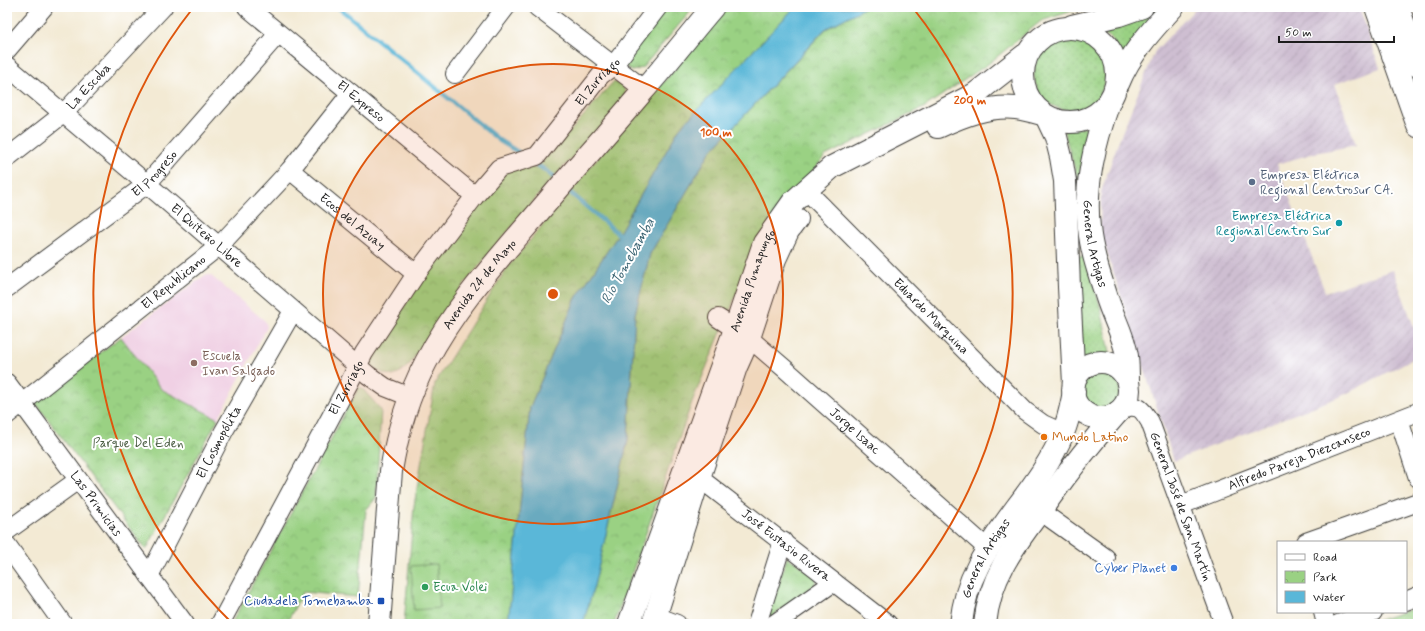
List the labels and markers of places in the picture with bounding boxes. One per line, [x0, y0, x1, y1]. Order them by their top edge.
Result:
place label: Empresa Eléctrica Regional Centrosur CA. [1260, 167, 1393, 201]
marker: Empresa Eléctrica Regional Centrosur CA. [1247, 177, 1257, 187]
place label: Empresa Eléctrica Regional Centro Sur [1216, 208, 1332, 242]
marker: Empresa Eléctrica Regional Centro Sur [1334, 218, 1344, 228]
centre of rings [546, 287, 560, 301]
place label: Escuela Ivan Salgado [202, 348, 275, 382]
marker: Escuela Ivan Salgado [189, 358, 199, 368]
place label: Mundo Latino [1052, 429, 1129, 446]
marker: Mundo Latino [1039, 432, 1049, 442]
place label: Cyber Planet [1095, 560, 1166, 577]
marker: Cyber Planet [1169, 563, 1179, 573]
place label: Ecua Volei [433, 579, 487, 596]
marker: Ecua Volei [420, 582, 430, 592]
place label: Ciudadela Tomebamba [244, 593, 373, 610]
marker: Ciudadela Tomebamba [376, 596, 386, 606]

